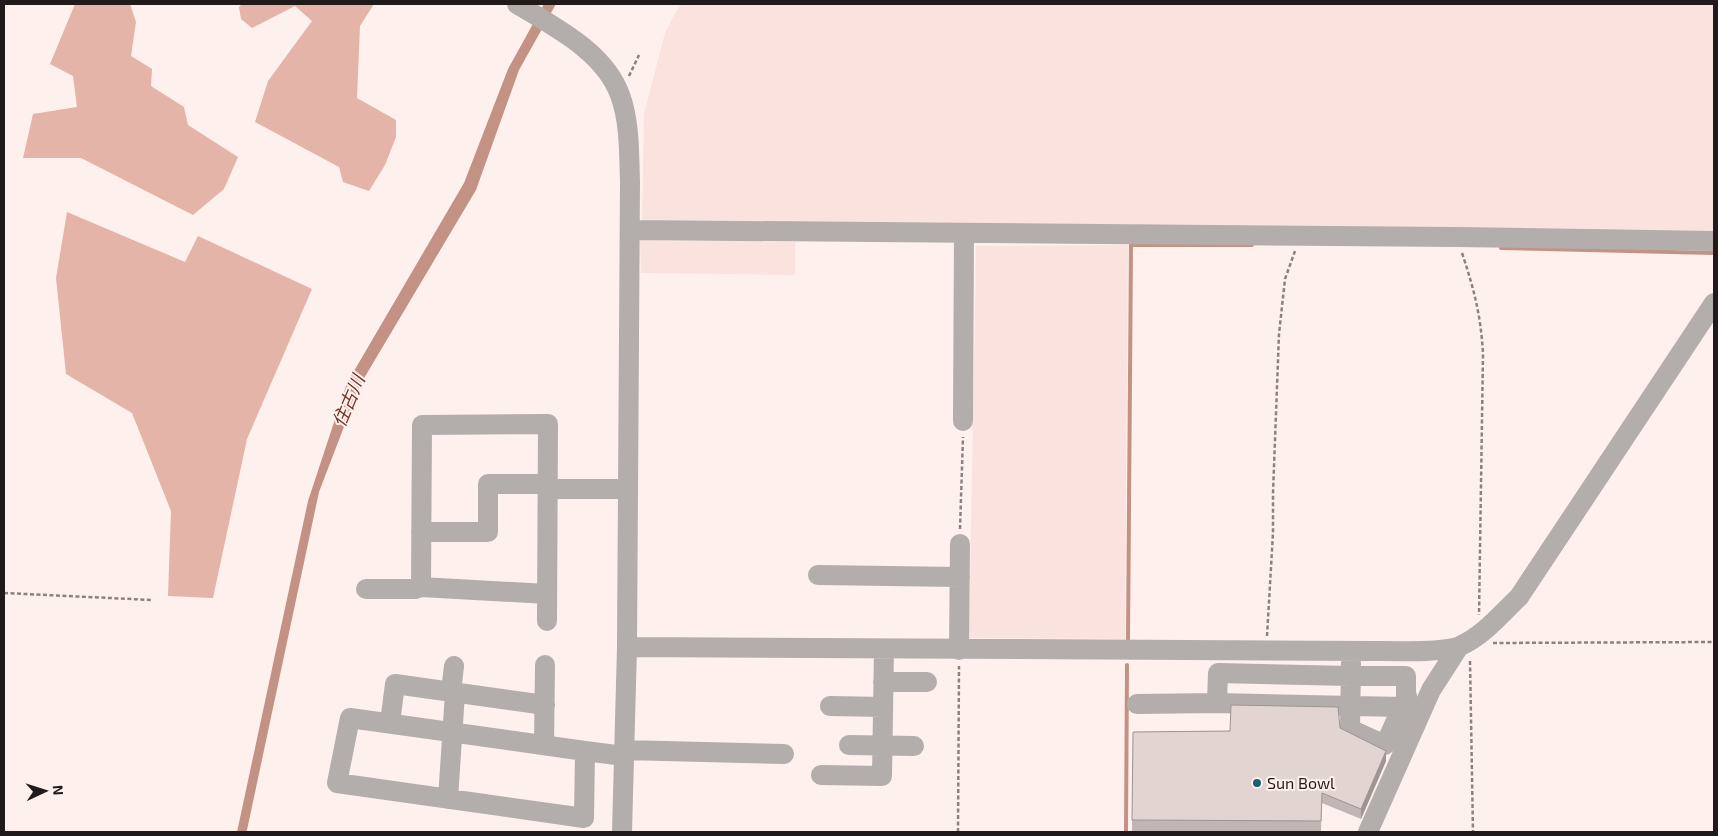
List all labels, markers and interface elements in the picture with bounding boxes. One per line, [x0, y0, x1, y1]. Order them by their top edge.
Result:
water label: 住古川 [327, 370, 370, 430]
north arrow [20, 766, 70, 816]
place label: Sun Bowl [1267, 773, 1335, 792]
marker: Sun Bowl [1251, 777, 1263, 789]
text: N [50, 784, 67, 796]

